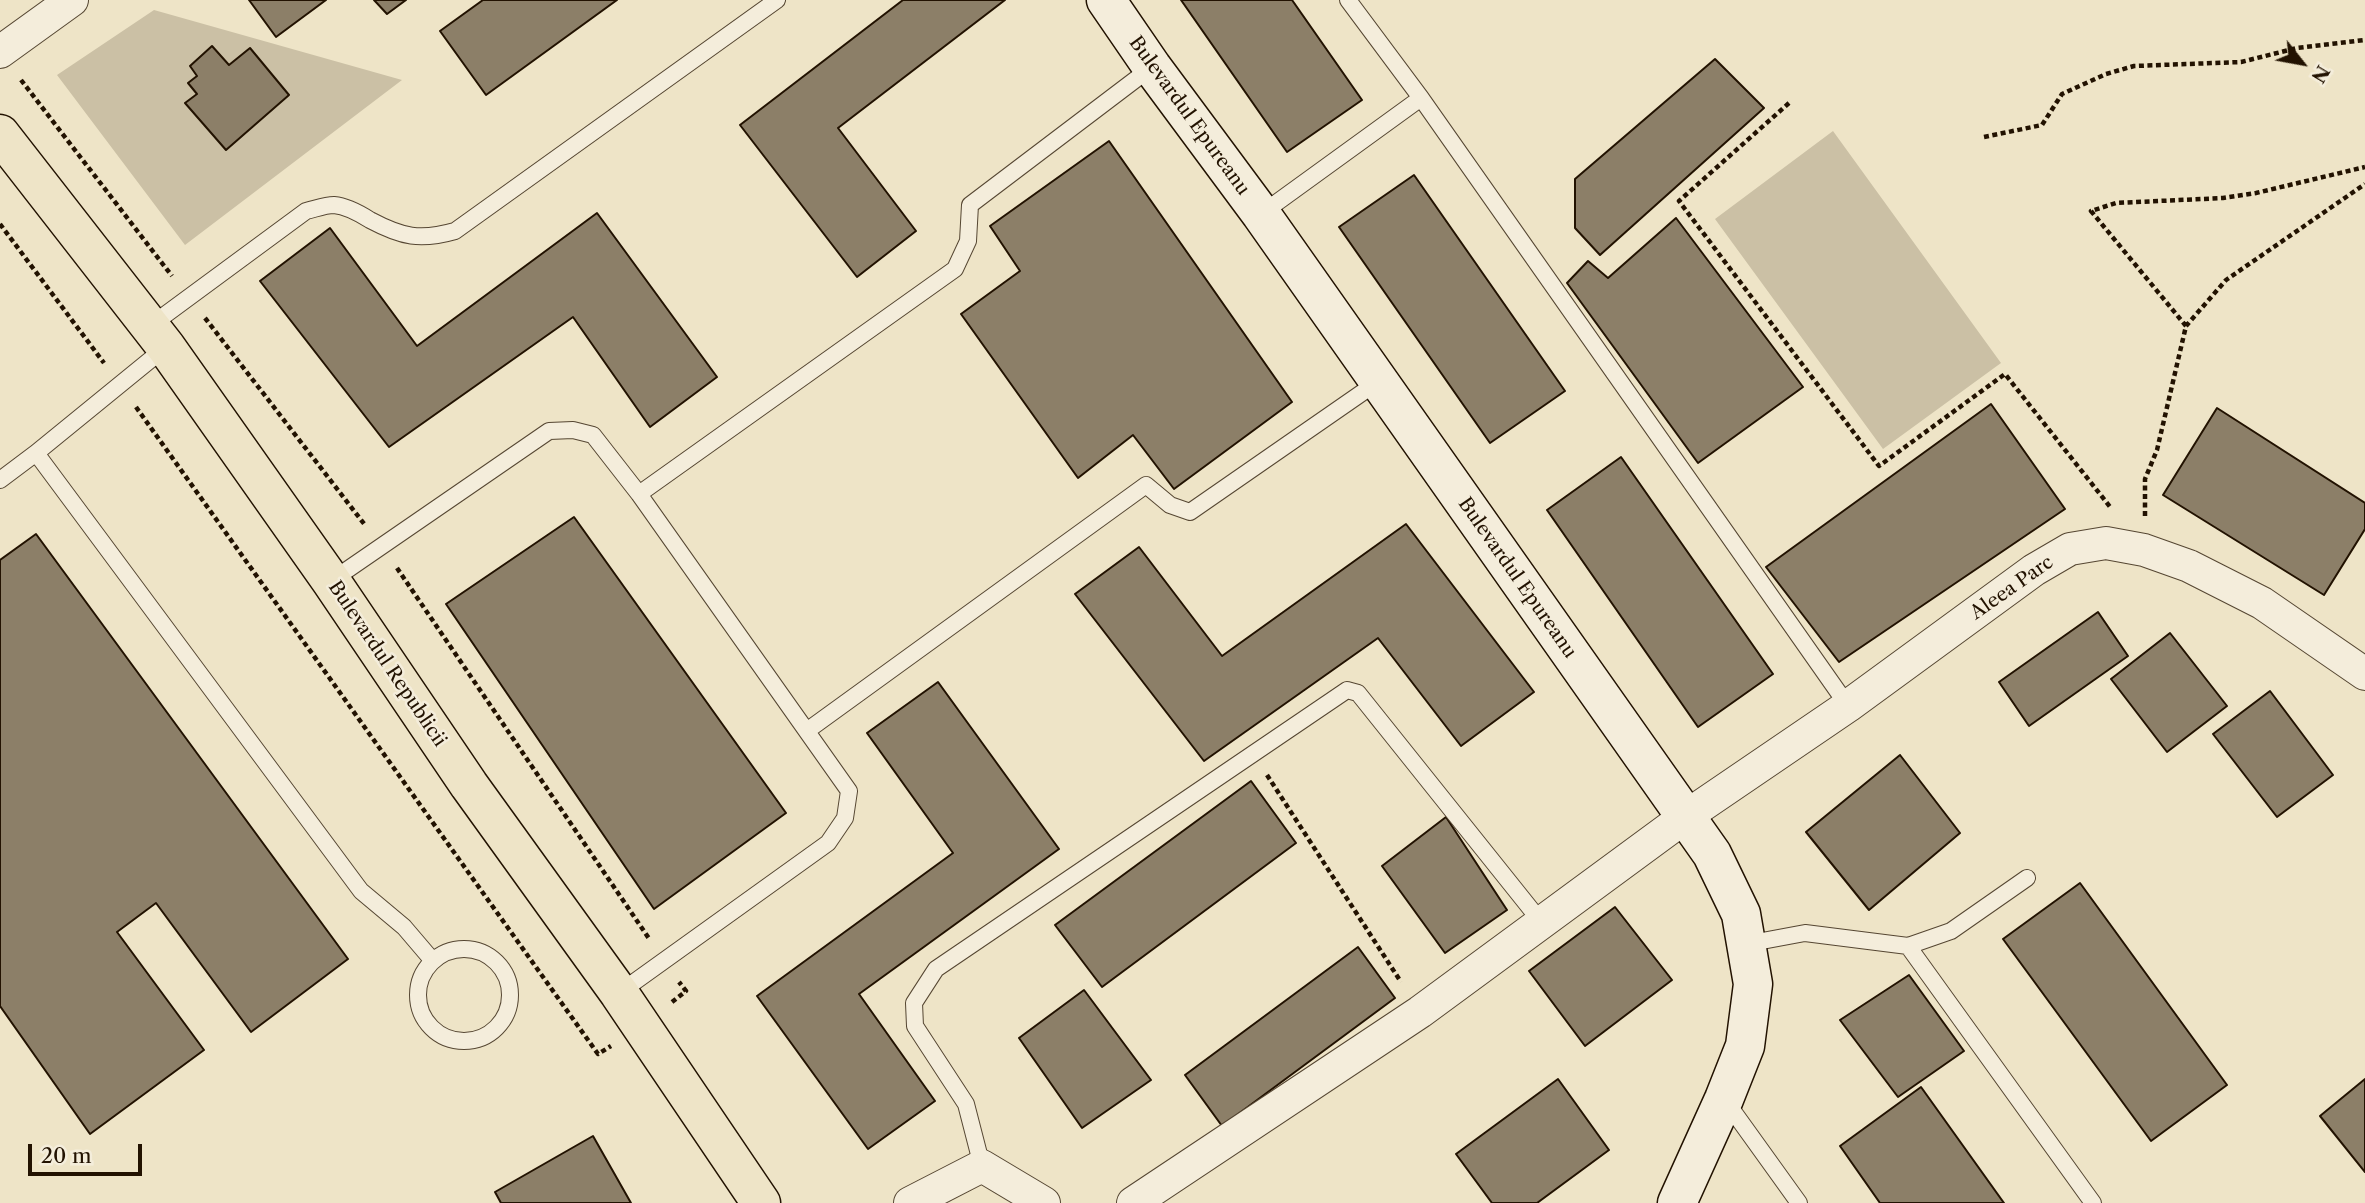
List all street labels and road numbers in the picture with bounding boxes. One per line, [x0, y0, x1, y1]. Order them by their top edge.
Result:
street label: Bulevardul Epureanu [1124, 32, 1254, 200]
street label: Bulevardul Epureanu [1453, 493, 1581, 663]
street label: Aleea Parc [1966, 551, 2058, 625]
street label: Bulevardul Republicii [323, 577, 451, 751]

